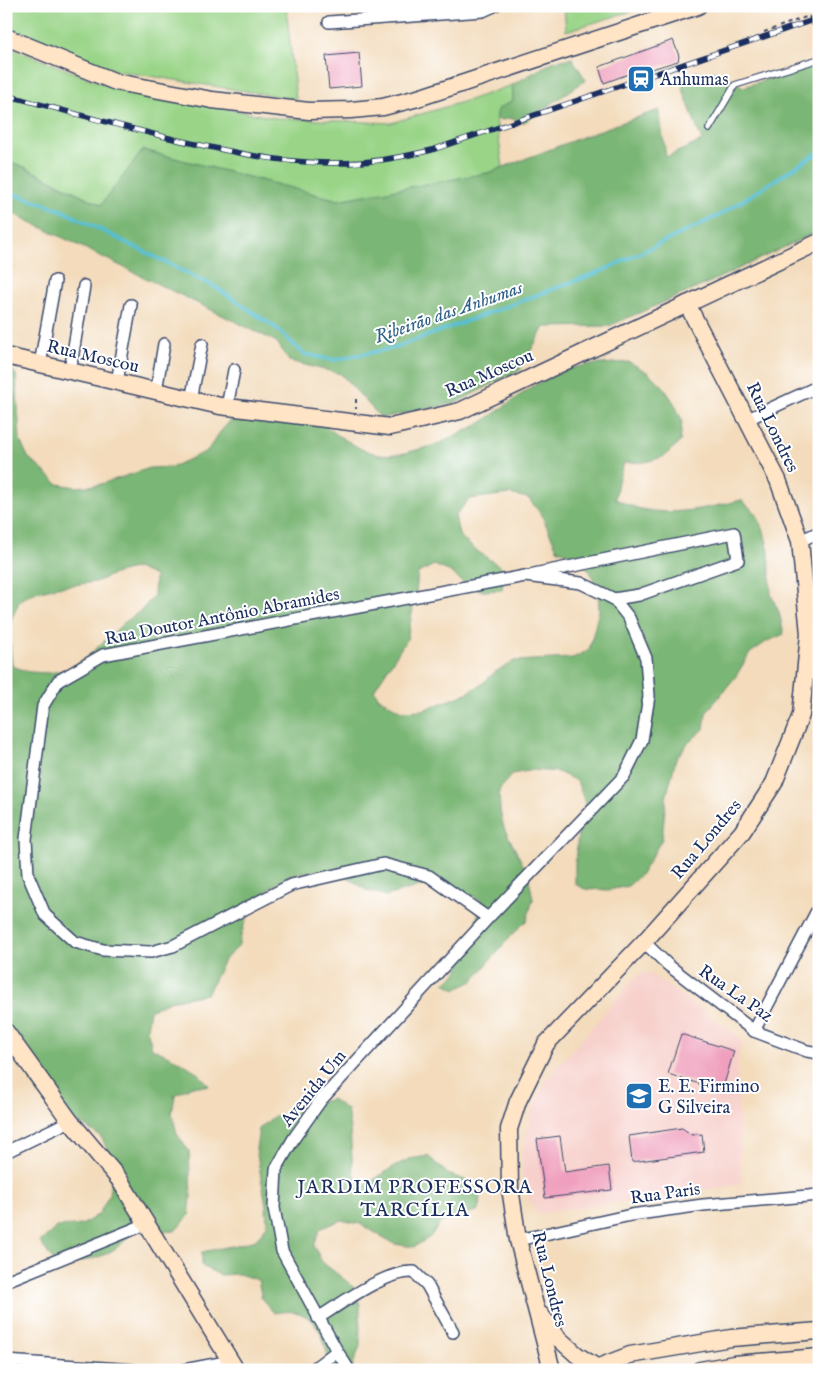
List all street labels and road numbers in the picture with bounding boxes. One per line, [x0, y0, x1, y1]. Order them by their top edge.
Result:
street label: Rua Moscou [44, 336, 141, 379]
street label: Rua Moscou [442, 345, 537, 404]
street label: Rua Londres [740, 379, 803, 477]
street label: Rua Doutor Antônio Abramides [103, 583, 342, 652]
street label: Rua Londres [667, 795, 747, 885]
street label: Rua La Paz [693, 960, 777, 1028]
street label: Avenida Um [276, 1046, 352, 1133]
street label: Rua Paris [629, 1178, 702, 1211]
street label: Rua Londres [526, 1229, 572, 1330]

